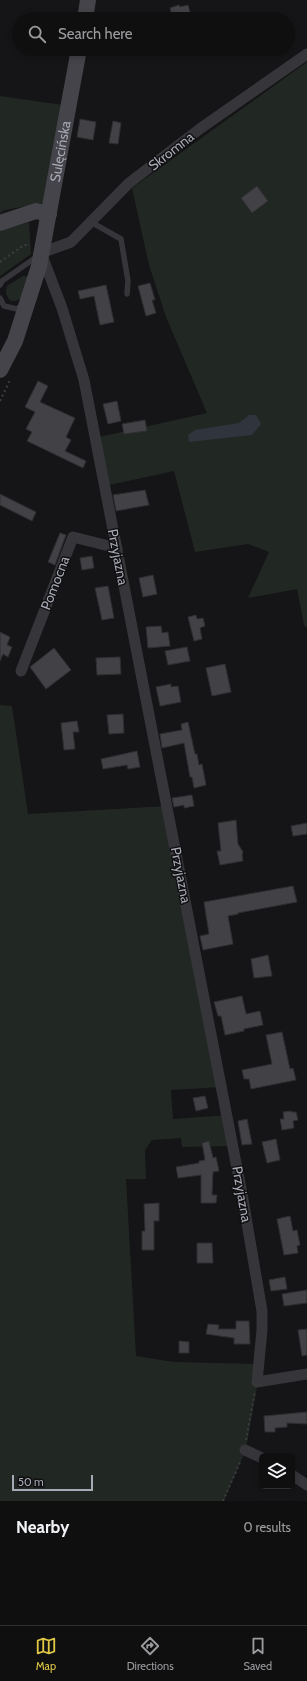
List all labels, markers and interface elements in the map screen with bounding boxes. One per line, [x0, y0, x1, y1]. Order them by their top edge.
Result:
search box [12, 12, 295, 56]
icon: search [26, 23, 48, 45]
text: Search here [58, 25, 133, 43]
street label: Sulęcińska [46, 119, 75, 183]
street label: Skromna [145, 127, 198, 174]
street label: Przyjazna [104, 527, 132, 587]
street label: Pomocna [36, 553, 74, 613]
street label: Przyjazna [167, 845, 195, 905]
street label: Przyjazna [228, 1164, 256, 1224]
map controls [259, 1453, 295, 1489]
button: layers [259, 1453, 295, 1489]
scale bar [12, 1473, 93, 1492]
text: 50 m [18, 1475, 44, 1489]
text: Nearby [16, 1517, 69, 1537]
text: 0 results [243, 1519, 291, 1535]
tab: Map [35, 1635, 57, 1673]
tab: Directions [127, 1635, 174, 1673]
tab: Saved [244, 1635, 272, 1673]

